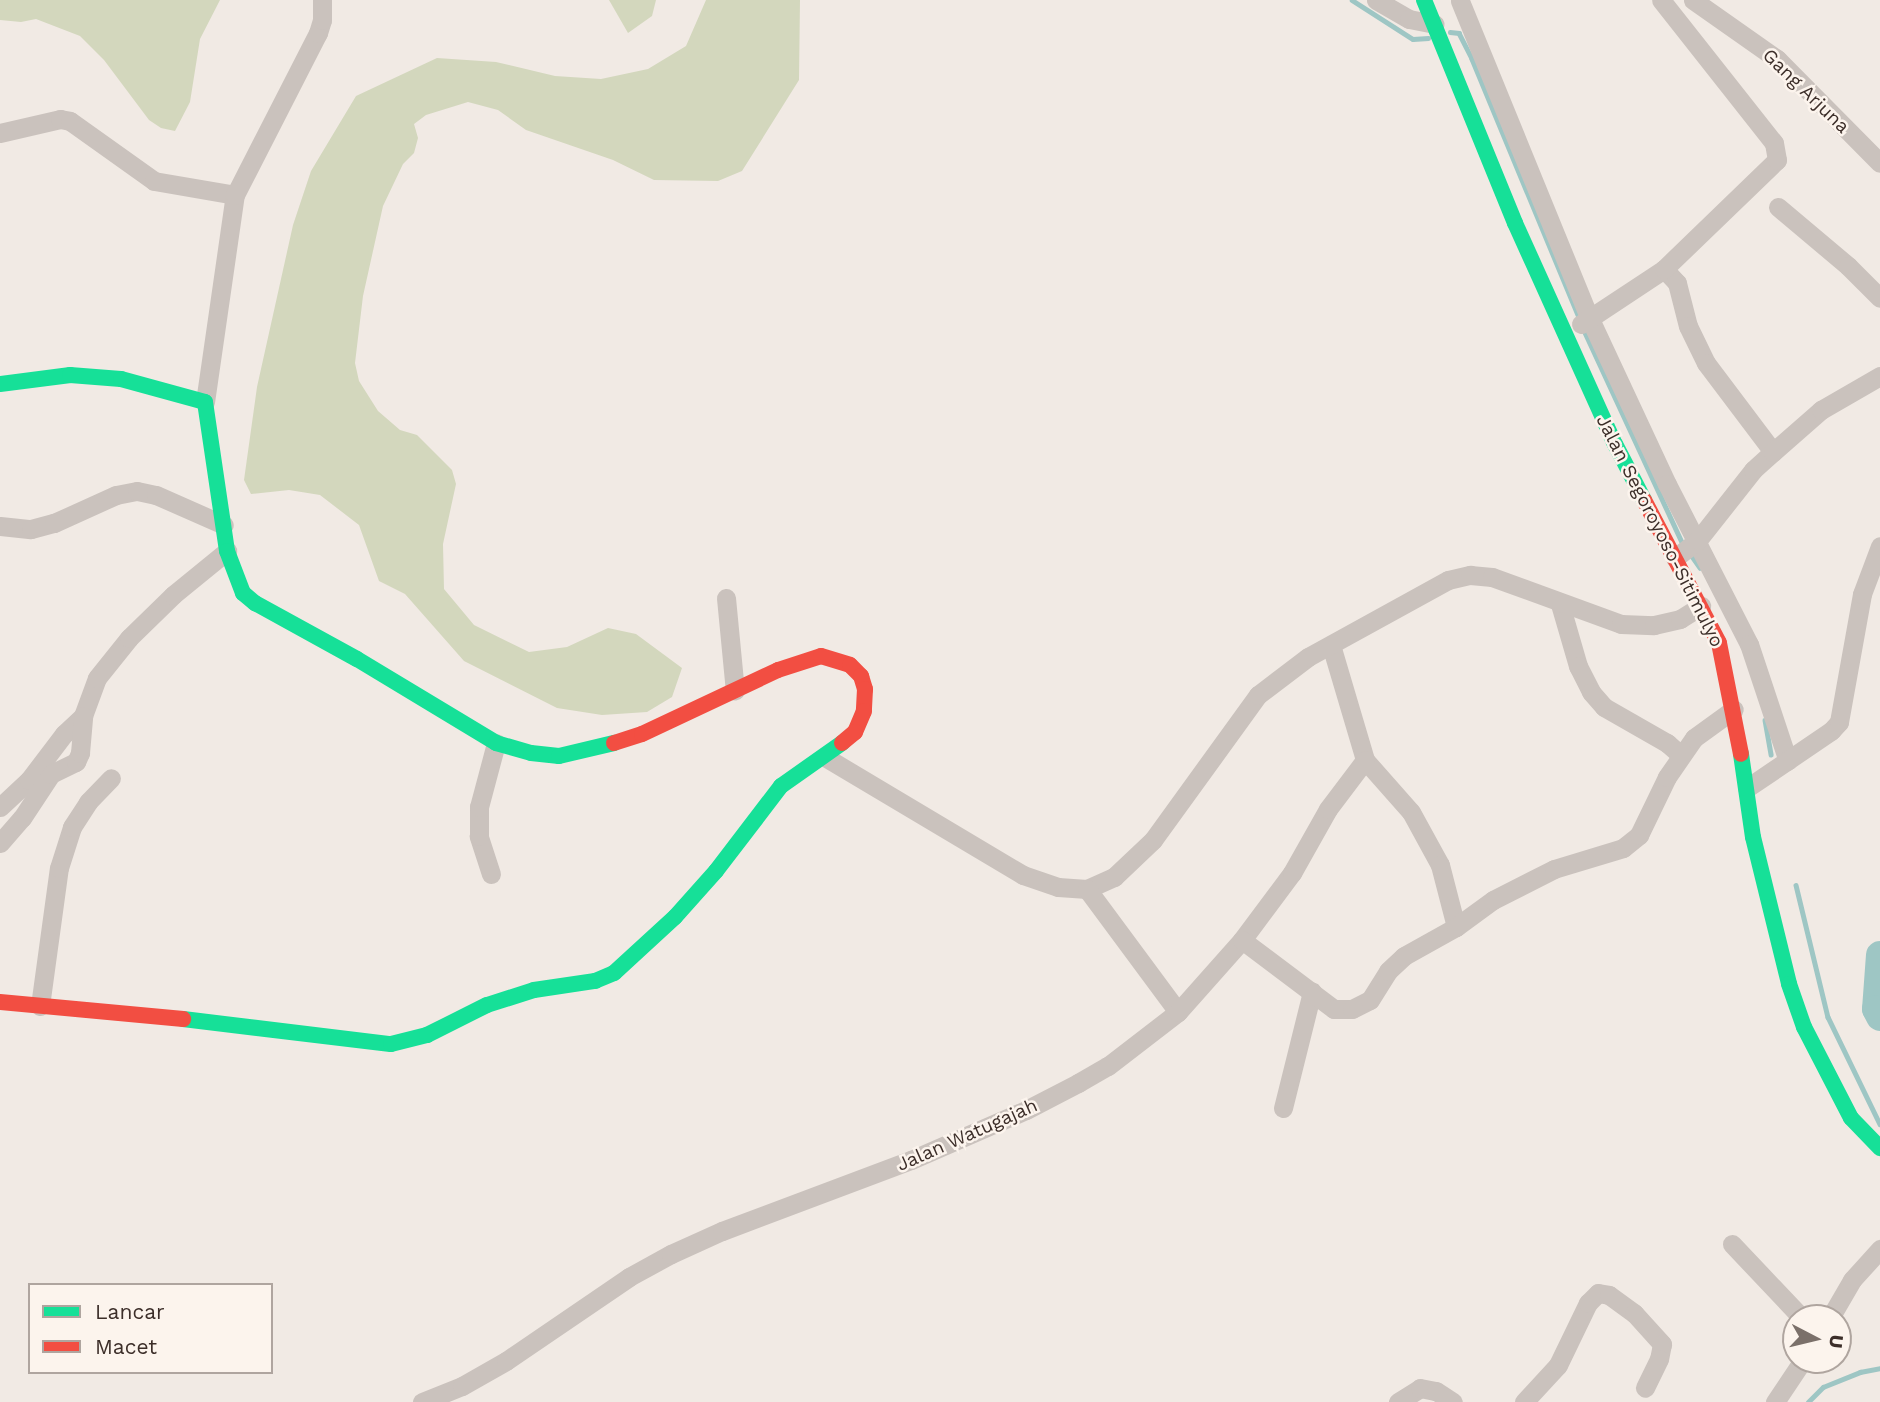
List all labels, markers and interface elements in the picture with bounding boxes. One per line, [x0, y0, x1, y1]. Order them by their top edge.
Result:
street label: Gang Arjuna [1758, 44, 1854, 138]
street label: Jalan Segoroyoso-Sitimulyo [1591, 411, 1729, 651]
street label: Jalan Watugajah [893, 1094, 1041, 1176]
legend [28, 1283, 273, 1374]
text: Lancar [95, 1299, 165, 1324]
north arrow [1782, 1304, 1852, 1374]
text: U [1824, 1333, 1849, 1349]
text: Macet [95, 1334, 157, 1359]

